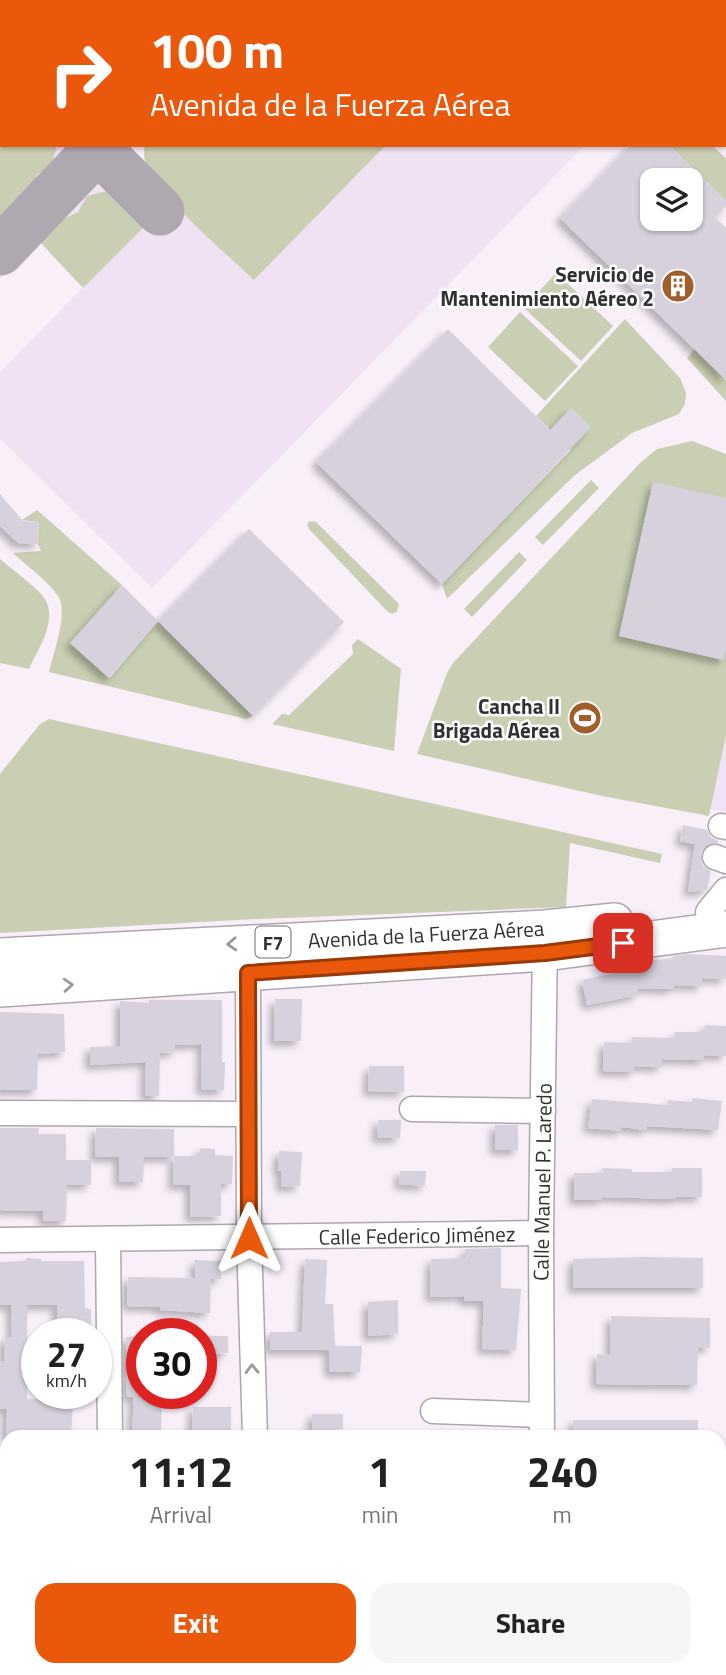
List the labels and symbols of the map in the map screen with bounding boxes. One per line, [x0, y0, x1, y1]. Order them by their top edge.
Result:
place label: Servicio de Mantenimiento Aéreo 2 [440, 258, 654, 314]
building icon: Servicio de Mantenimiento Aéreo 2 [659, 267, 697, 305]
place label: Cancha II Brigada Aérea [433, 690, 560, 746]
sports icon: Cancha II Brigada Aérea [566, 699, 604, 737]
street label: Avenida de la Fuerza Aérea [307, 912, 545, 956]
pin [593, 913, 653, 973]
road number: F7 [256, 926, 290, 958]
one-way arrow [226, 936, 237, 951]
one-way arrow [63, 977, 74, 992]
street label: Calle Manuel P. Laredo [524, 1083, 560, 1281]
position arrow [212, 1201, 286, 1275]
street label: Calle Federico Jiménez [318, 1217, 516, 1253]
speed limit sign: 30 [126, 1318, 217, 1409]
one-way arrow [245, 1363, 260, 1374]

